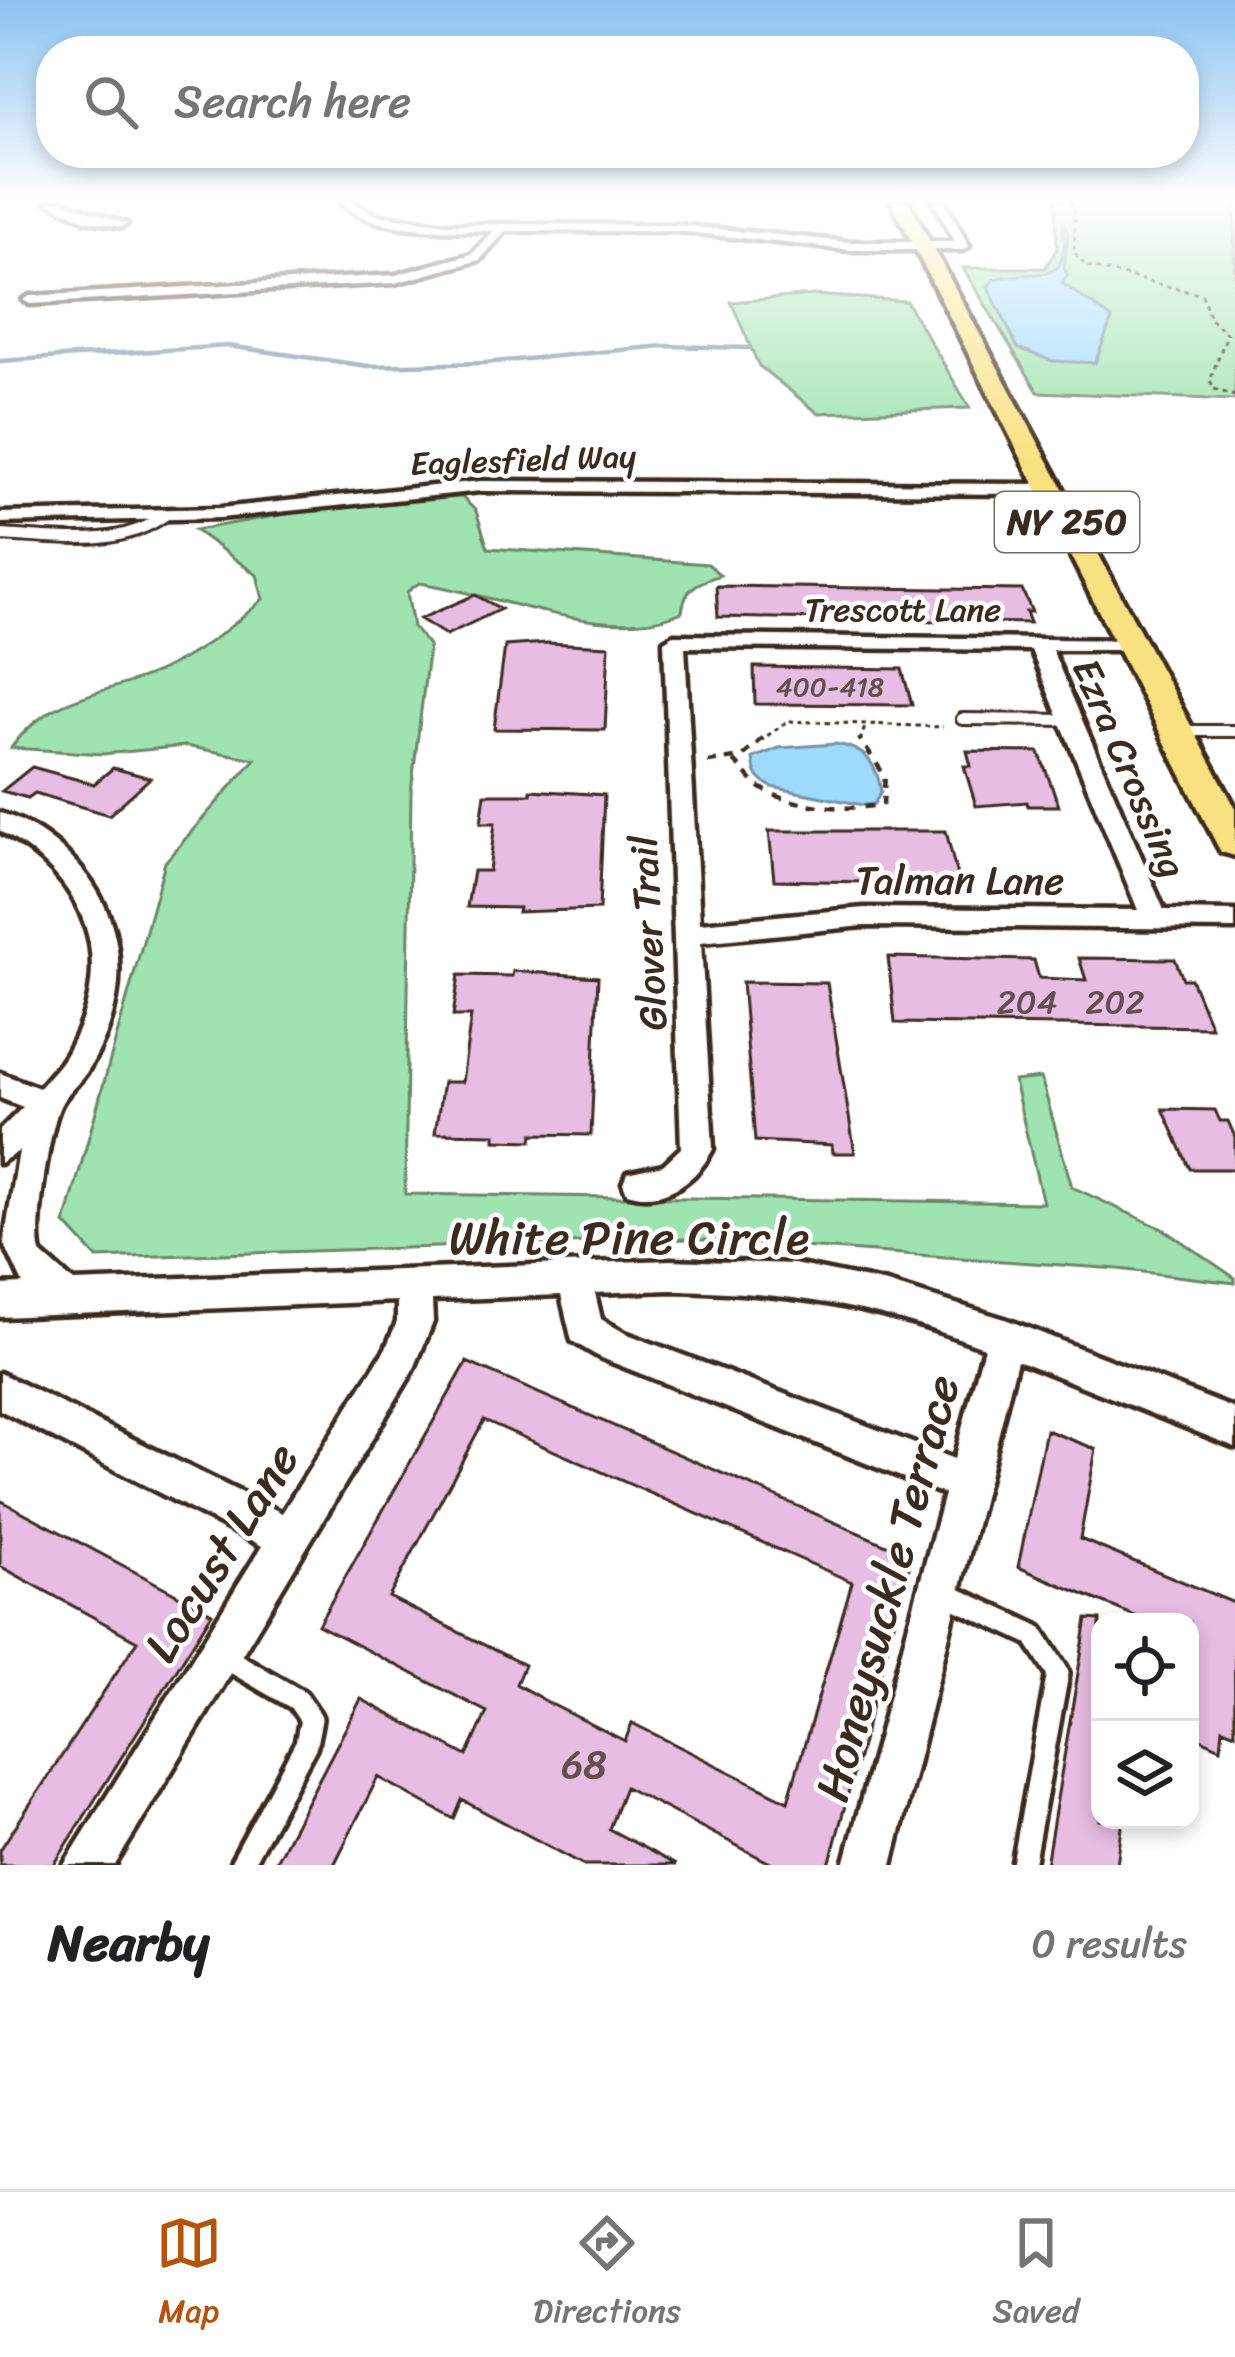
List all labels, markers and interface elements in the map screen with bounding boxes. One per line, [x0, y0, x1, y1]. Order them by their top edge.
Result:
search box [36, 36, 1199, 168]
text: Search here [174, 62, 411, 142]
icon: search [78, 69, 144, 135]
street label: Eaglesfield Way [409, 427, 637, 493]
road number: NY 250 [995, 492, 1139, 552]
street label: Trescott Lane [805, 581, 1001, 639]
street label: Ezra Crossing [1053, 647, 1207, 889]
house number: 400-418 [776, 663, 884, 711]
street label: Glover Trail [608, 833, 688, 1032]
street label: Talman Lane [856, 846, 1064, 915]
house number: 204 [997, 973, 1057, 1031]
house number: 202 [1086, 973, 1144, 1031]
street label: White Pine Circle [449, 1195, 809, 1280]
street label: Honeysuckle Terrace [789, 1365, 985, 1811]
street label: Locust Lane [120, 1425, 322, 1679]
map controls [1091, 1613, 1199, 1829]
button: locate [1091, 1613, 1199, 1721]
button: layers [1091, 1721, 1199, 1829]
house number: 68 [561, 1730, 607, 1799]
text: Nearby [48, 1898, 209, 1988]
text: 0 results [1031, 1909, 1187, 1978]
tab: Map [156, 2210, 222, 2340]
tab: Directions [533, 2210, 681, 2340]
tab: Saved [992, 2210, 1079, 2340]

